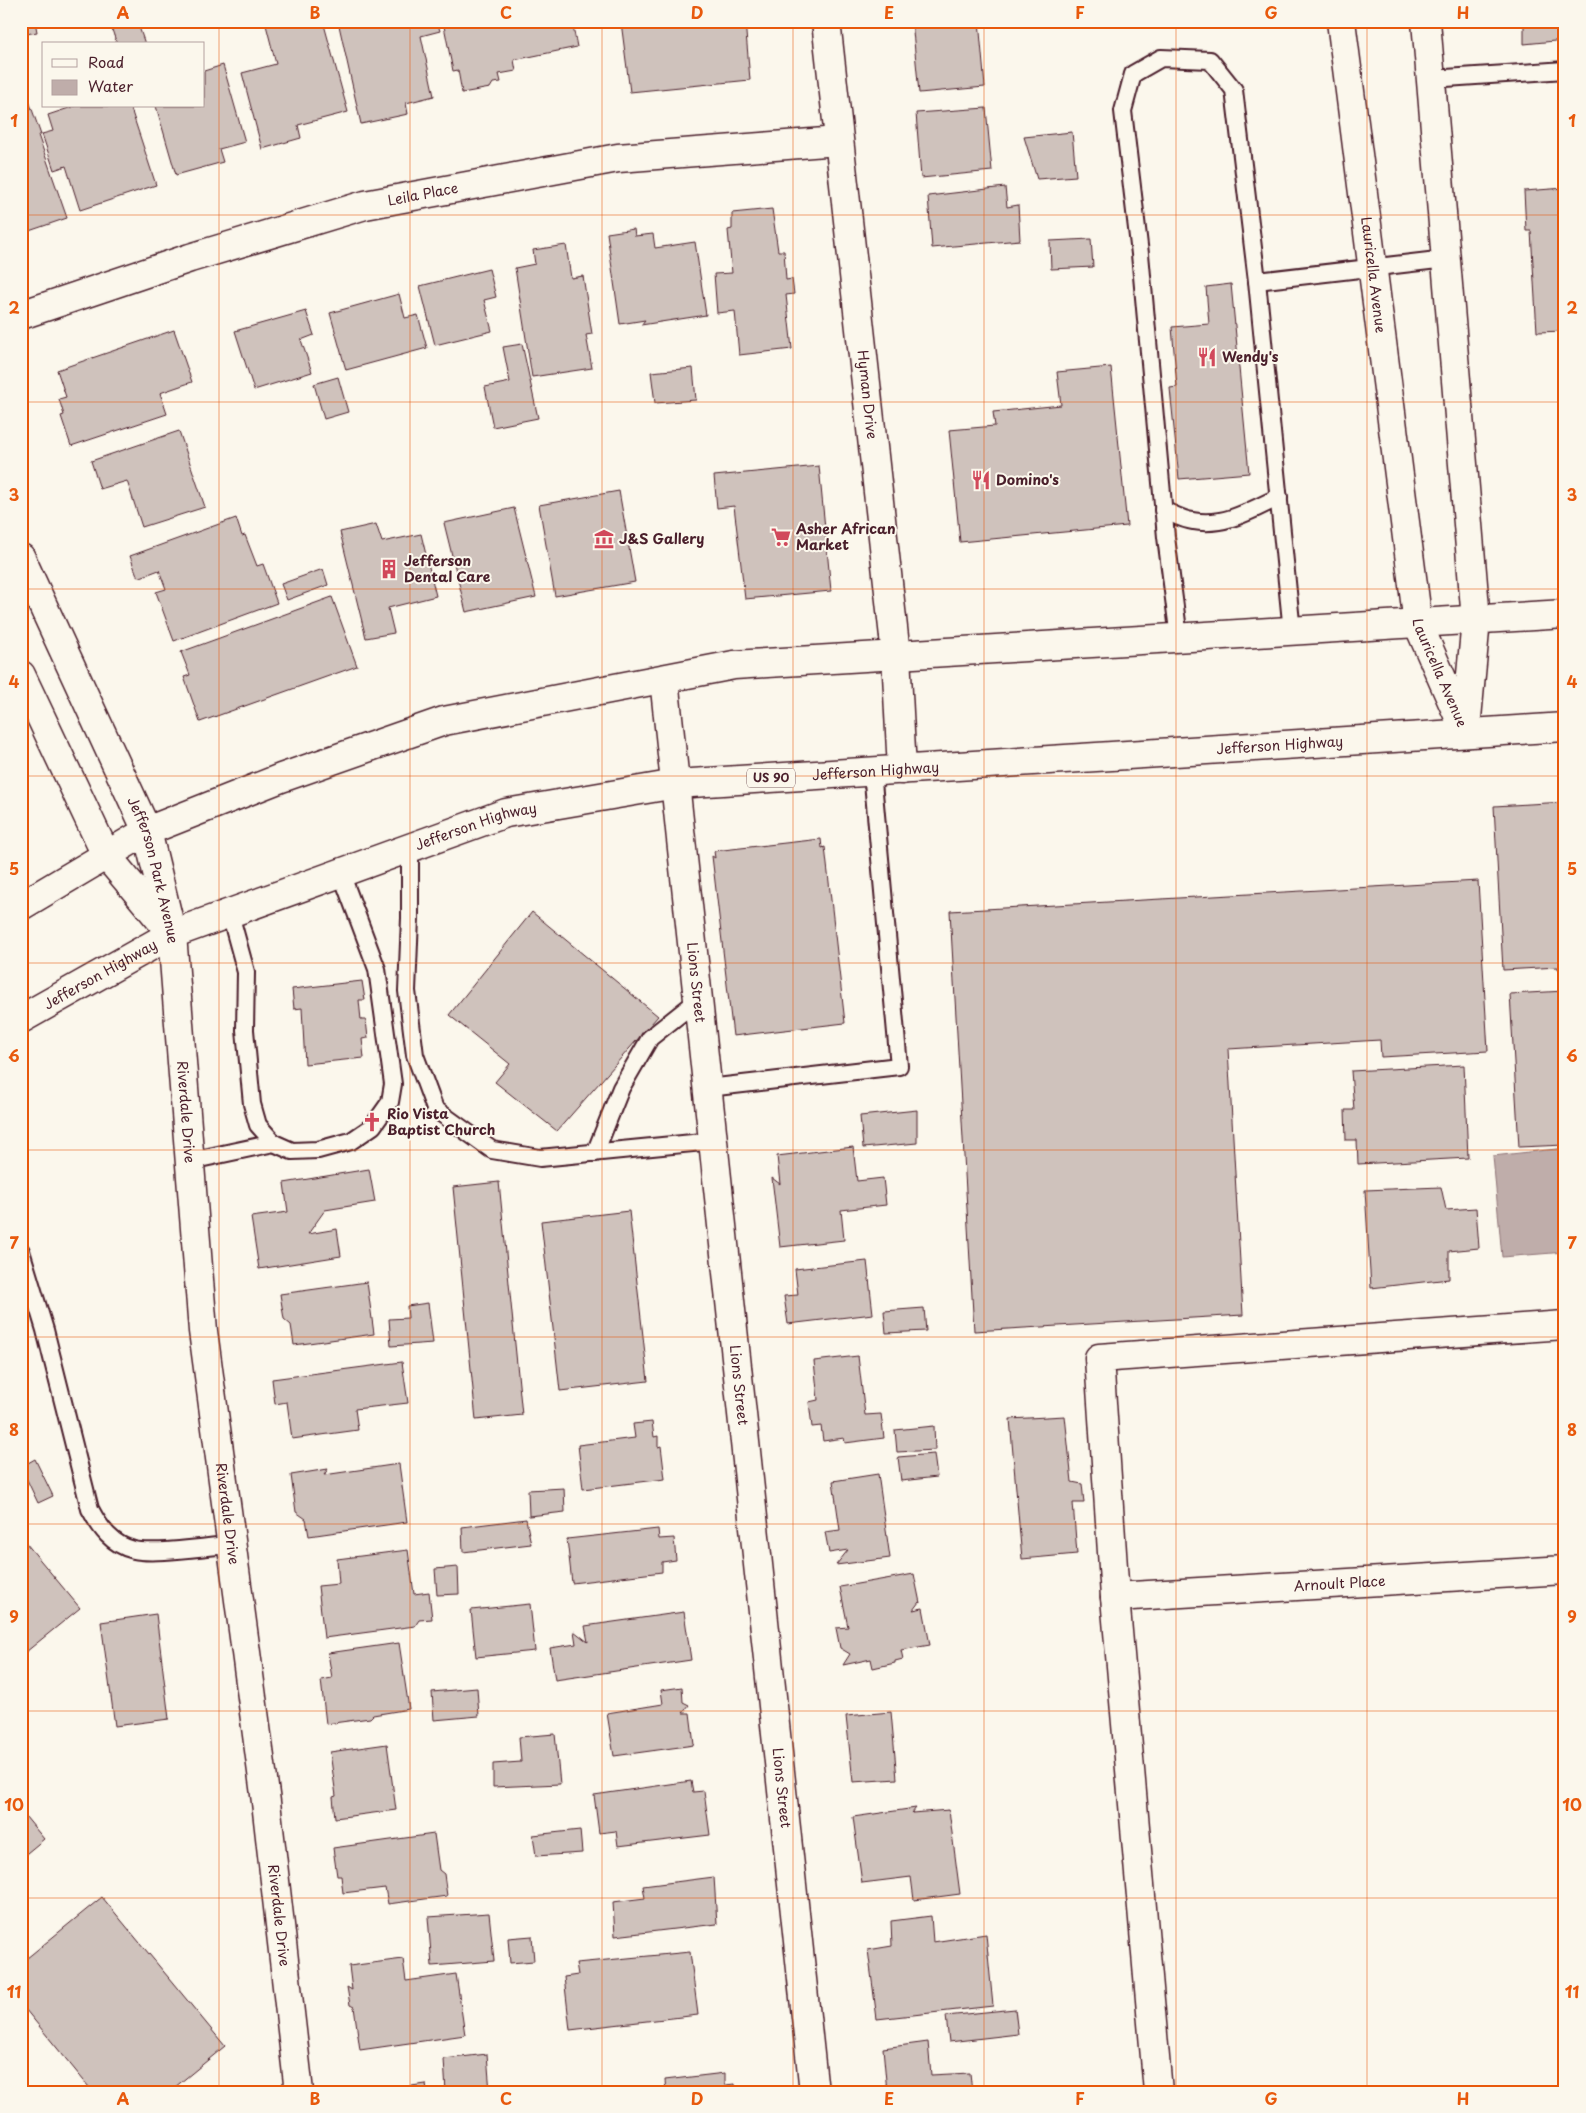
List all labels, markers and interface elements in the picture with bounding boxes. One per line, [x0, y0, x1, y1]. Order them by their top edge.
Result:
text: A [117, 0, 130, 24]
text: B [310, 0, 321, 24]
text: C [500, 0, 512, 24]
text: D [691, 0, 703, 24]
text: E [884, 0, 894, 24]
text: F [1075, 0, 1085, 24]
text: G [1264, 0, 1278, 24]
text: H [1457, 0, 1469, 24]
legend [42, 42, 205, 108]
text: Road [88, 50, 124, 73]
text: Water [88, 74, 133, 97]
text: 1 [10, 108, 18, 132]
text: 1 [1568, 108, 1576, 132]
street label: Leila Place [386, 177, 460, 211]
street label: Lauricella Avenue [1356, 216, 1392, 334]
text: 2 [8, 295, 20, 319]
text: 2 [1566, 295, 1578, 319]
restaurant icon: Wendy's [1196, 346, 1218, 368]
place label: Wendy's [1222, 346, 1279, 367]
street label: Hyman Drive [852, 349, 883, 440]
restaurant icon: Domino's [970, 469, 992, 491]
place label: Domino's [996, 469, 1059, 490]
text: 3 [9, 482, 19, 506]
text: 3 [1567, 482, 1577, 506]
place label: Asher African Market [795, 518, 896, 555]
supermarket icon: Asher African Market [770, 526, 792, 548]
museum icon: J&S Gallery [593, 528, 615, 550]
place label: J&S Gallery [619, 528, 704, 549]
place label: Jefferson Dental Care [404, 550, 491, 587]
building icon: Jefferson Dental Care [378, 558, 400, 580]
street label: Lauricella Avenue [1407, 617, 1473, 730]
text: 4 [9, 669, 20, 693]
text: 4 [1567, 669, 1578, 693]
street label: Jefferson Highway [1216, 730, 1344, 759]
street label: Jefferson Highway [812, 756, 940, 785]
road number: US 90 [747, 768, 795, 788]
street label: Jefferson Park Avenue [123, 793, 184, 945]
street label: Jefferson Highway [412, 797, 538, 855]
text: 5 [9, 856, 19, 880]
text: 5 [1567, 856, 1577, 880]
street label: Jefferson Highway [40, 934, 161, 1014]
street label: Lions Street [682, 941, 711, 1024]
text: 6 [8, 1043, 20, 1067]
text: 6 [1566, 1043, 1578, 1067]
street label: Riverdale Drive [172, 1060, 201, 1164]
place label: Rio Vista Baptist Church [387, 1103, 495, 1140]
church icon: Rio Vista Baptist Church [361, 1111, 383, 1133]
text: 7 [9, 1230, 19, 1254]
text: 7 [1567, 1230, 1577, 1254]
street label: Lions Street [725, 1344, 754, 1426]
text: 8 [9, 1417, 19, 1441]
text: 8 [1567, 1417, 1577, 1441]
street label: Riverdale Drive [211, 1461, 245, 1566]
street label: Arnoult Place [1293, 1570, 1386, 1596]
text: 9 [9, 1604, 19, 1628]
text: 9 [1567, 1604, 1577, 1628]
street label: Lions Street [768, 1746, 797, 1829]
text: 10 [4, 1792, 24, 1816]
text: 10 [1562, 1792, 1582, 1816]
street label: Riverdale Drive [263, 1863, 296, 1967]
text: 11 [7, 1979, 21, 2003]
text: 11 [1565, 1979, 1579, 2003]
text: A [117, 2086, 130, 2110]
text: B [310, 2086, 321, 2110]
text: C [500, 2086, 512, 2110]
text: D [691, 2086, 703, 2110]
text: E [884, 2086, 894, 2110]
text: F [1075, 2086, 1085, 2110]
text: G [1264, 2086, 1278, 2110]
text: H [1457, 2086, 1469, 2110]

